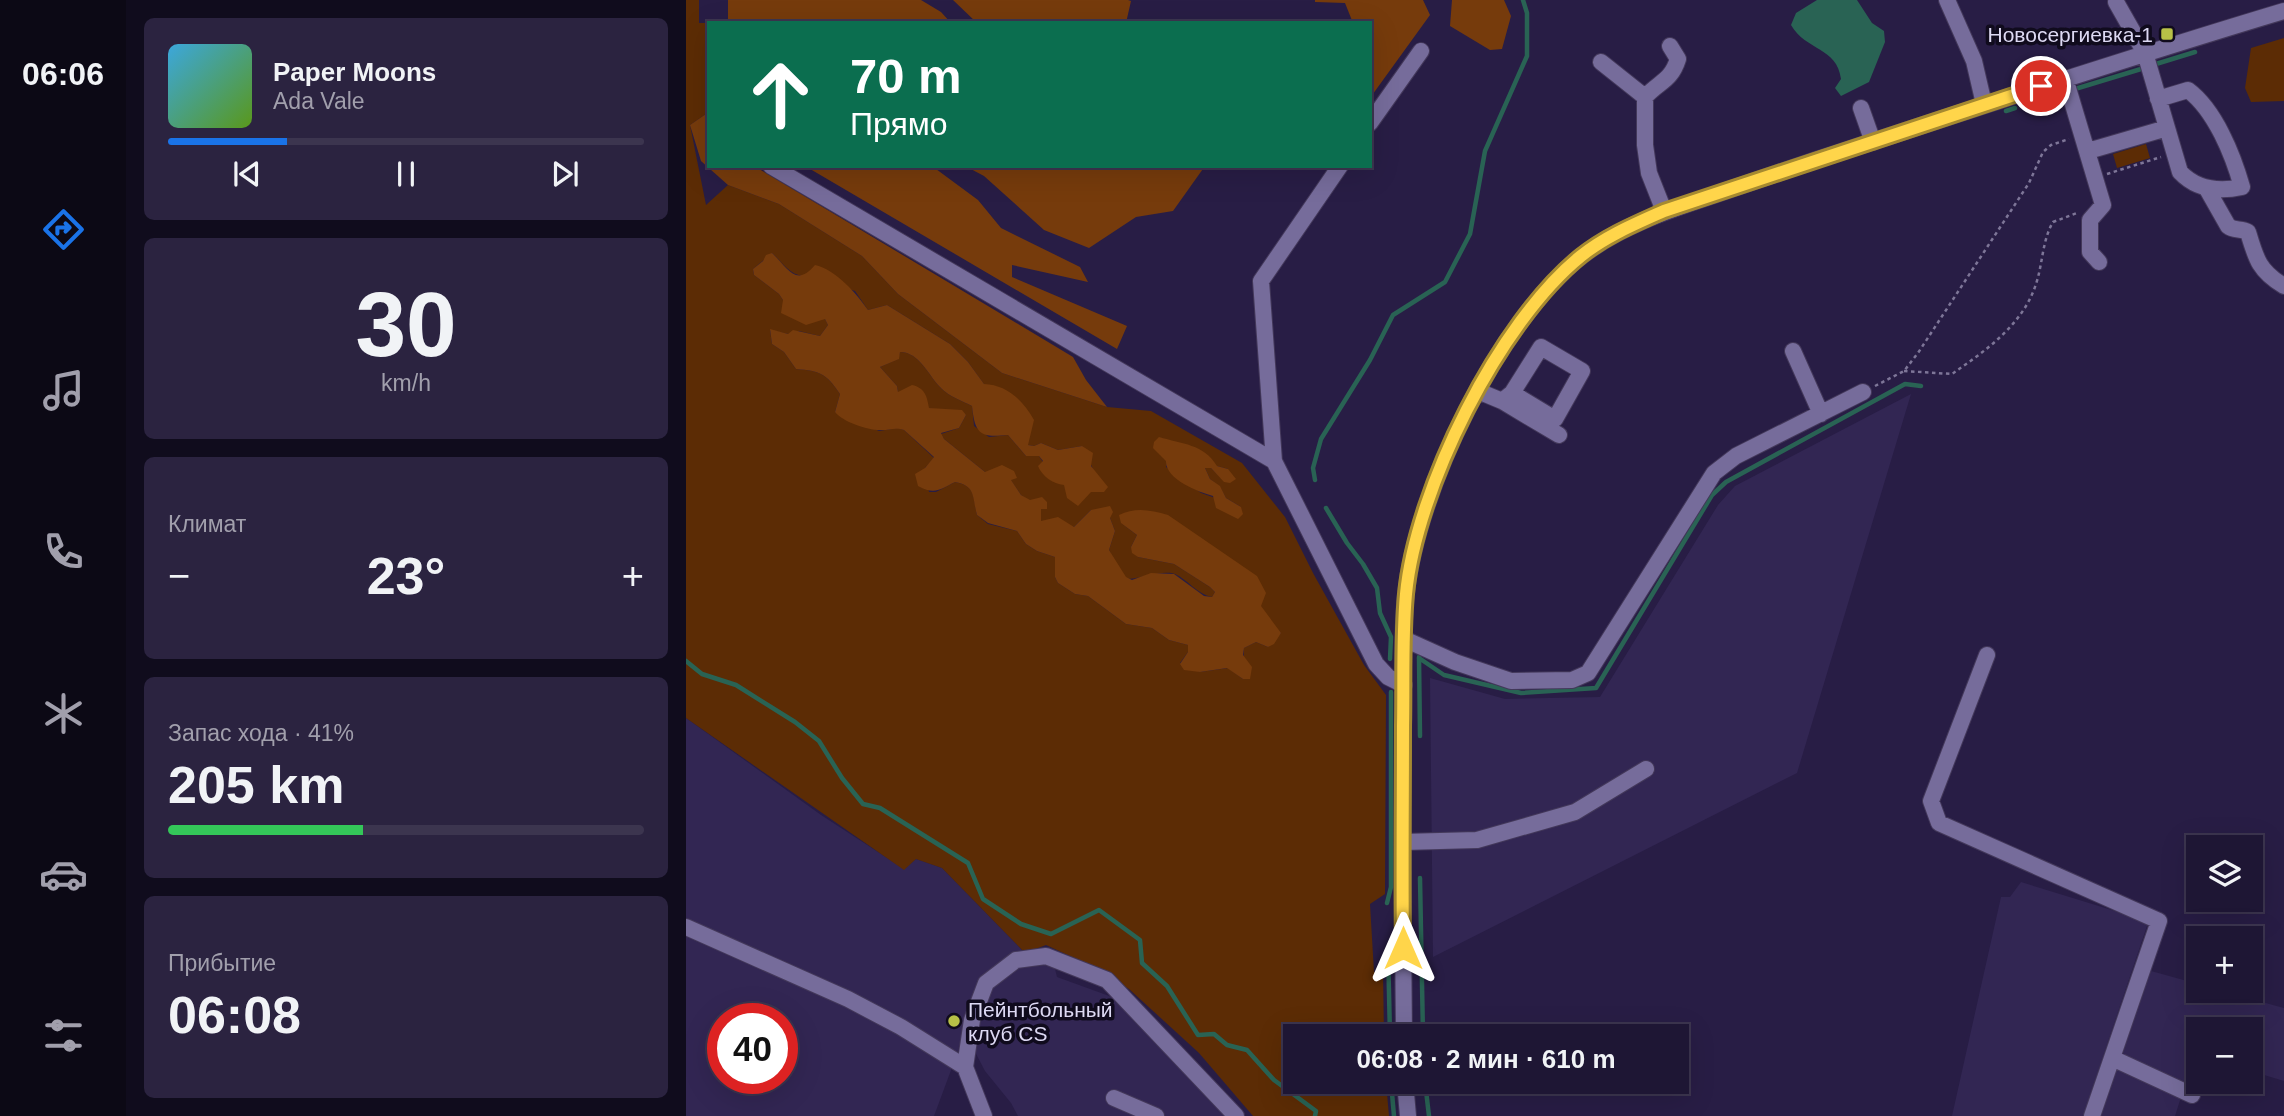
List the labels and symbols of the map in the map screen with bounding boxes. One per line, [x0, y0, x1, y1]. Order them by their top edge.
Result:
place label: Новосергиевка-1 [1987, 23, 2153, 46]
marker: Новосергиевка-1 [2159, 26, 2175, 42]
pin [2011, 56, 2071, 116]
position arrow [1366, 911, 1440, 985]
place label: Пейнтбольный клуб CS [968, 998, 1113, 1045]
speed limit sign: 40 [707, 1003, 798, 1094]
marker: Пейнтбольный клуб CS [946, 1013, 962, 1029]

